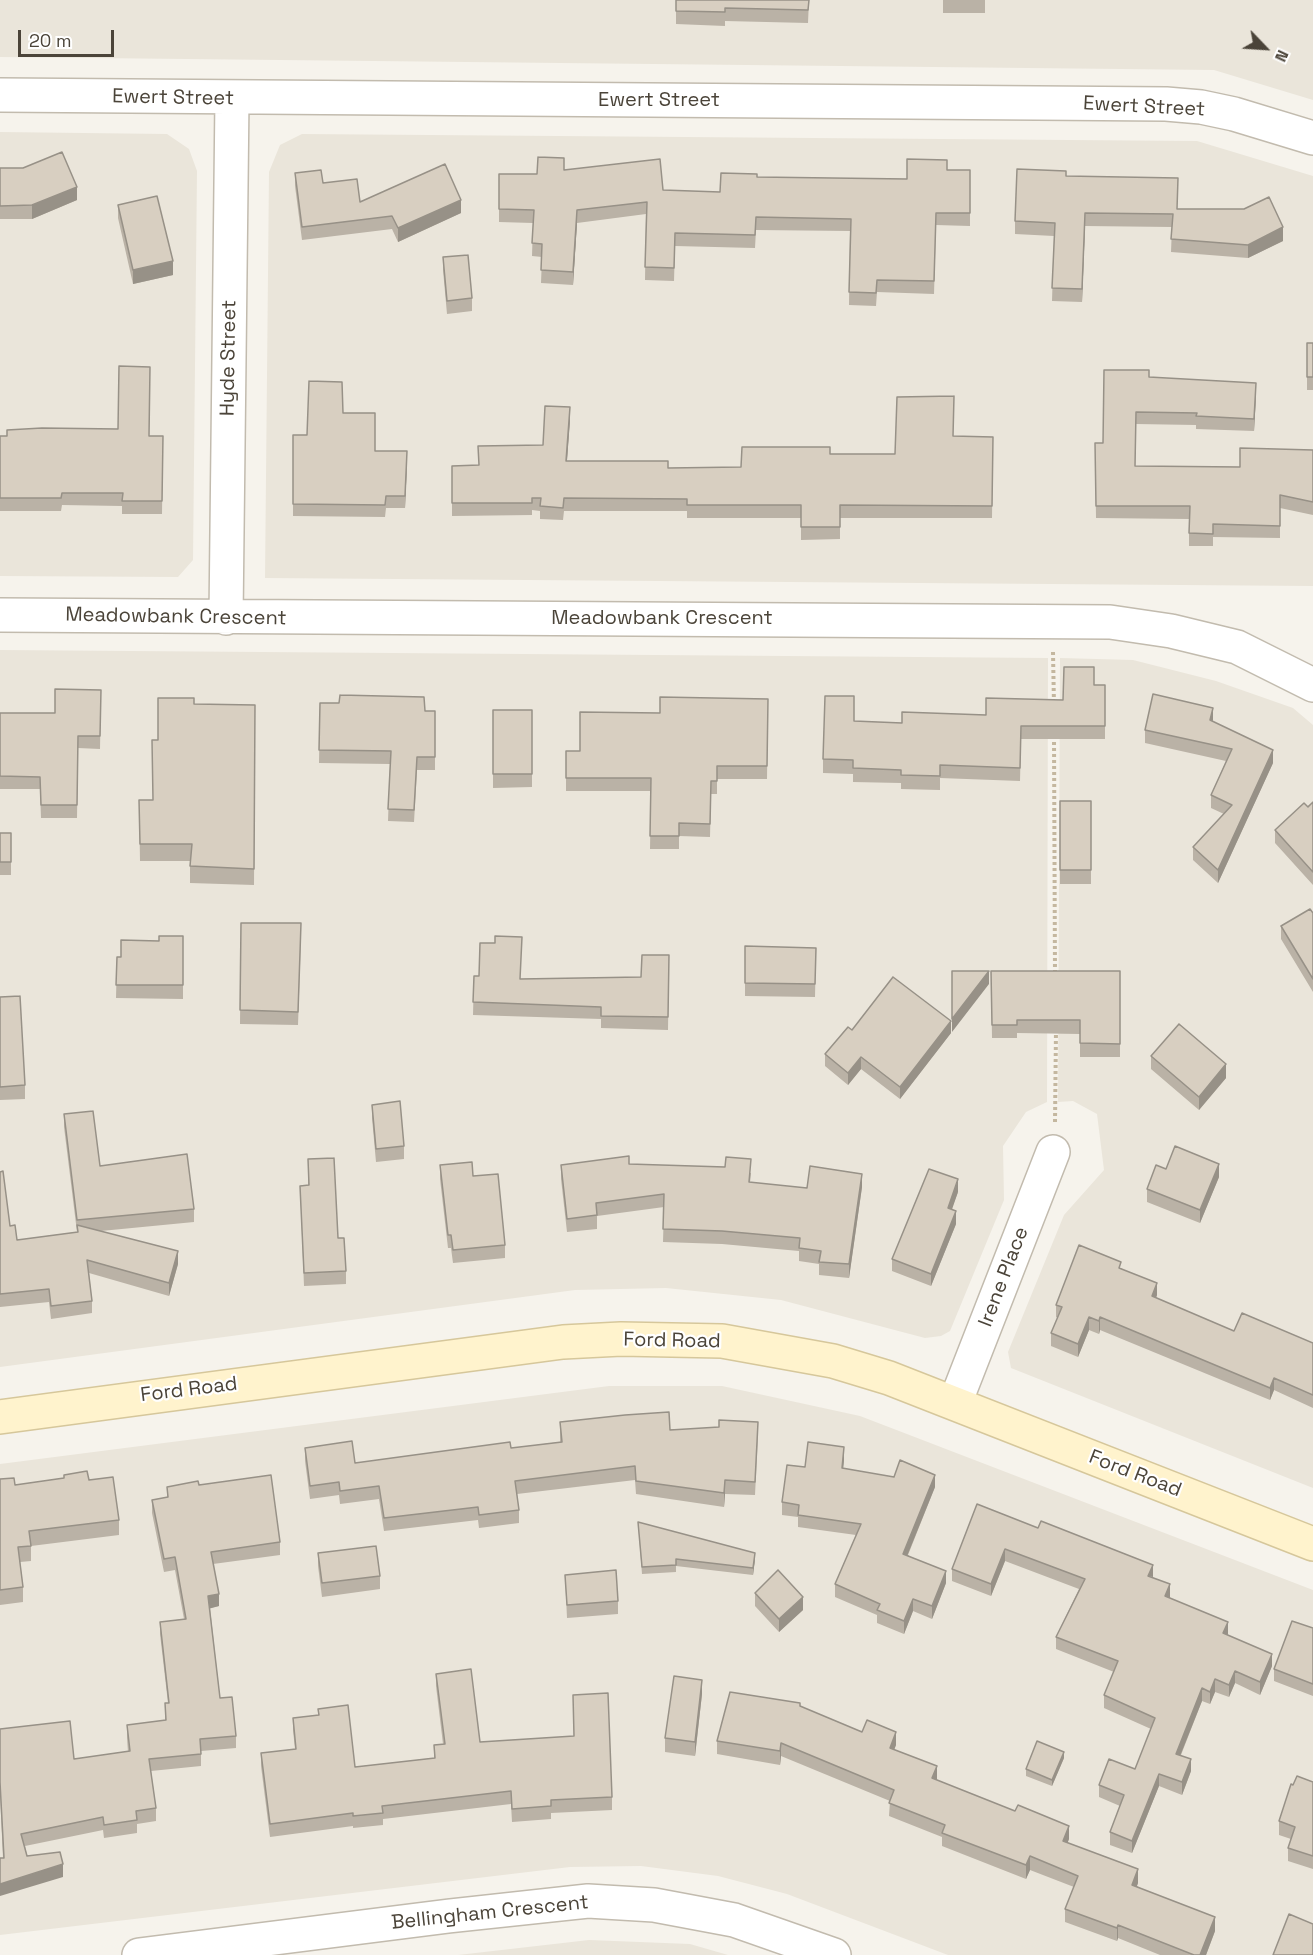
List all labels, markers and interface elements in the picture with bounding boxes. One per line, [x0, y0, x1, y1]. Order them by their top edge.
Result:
scale bar [21, 18, 117, 56]
north arrow [1235, 18, 1295, 78]
text: 20 m [29, 29, 72, 52]
text: N [1270, 47, 1294, 65]
street label: Ewert Street [112, 85, 234, 111]
street label: Ewert Street [598, 89, 720, 113]
street label: Ewert Street [1082, 92, 1206, 122]
street label: Hyde Street [216, 300, 242, 416]
street label: Meadowbank Crescent [65, 603, 287, 631]
street label: Meadowbank Crescent [551, 607, 773, 631]
street label: Irene Place [974, 1224, 1034, 1330]
street label: Ford Road [623, 1328, 721, 1354]
street label: Ford Road [139, 1372, 239, 1408]
street label: Ford Road [1085, 1445, 1185, 1503]
street label: Bellingham Crescent [390, 1891, 590, 1935]

